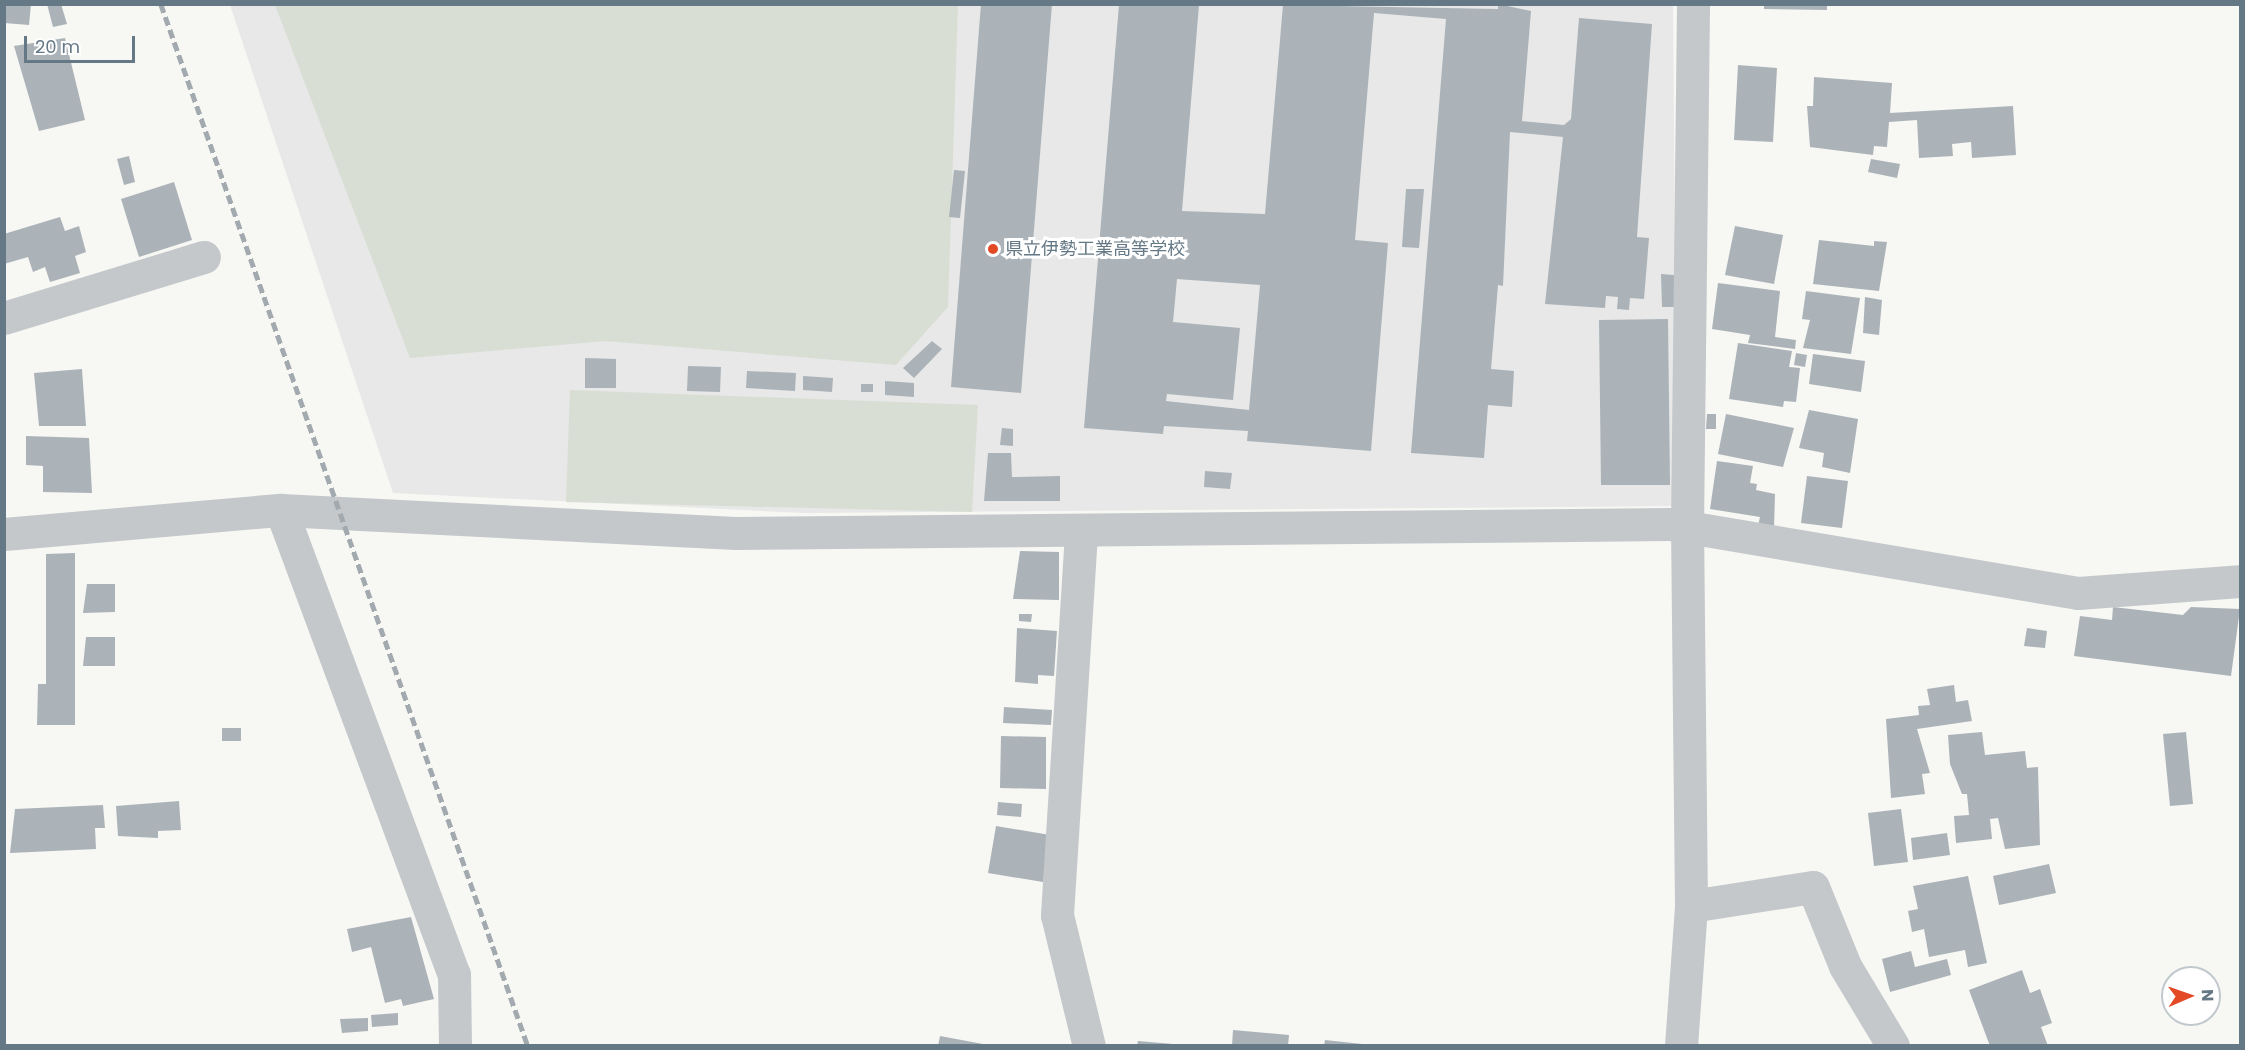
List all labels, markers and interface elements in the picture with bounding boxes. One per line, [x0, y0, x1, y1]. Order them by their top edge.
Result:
scale bar [27, 24, 138, 62]
text: 20 m [35, 34, 80, 59]
place label: 県立伊勢工業高等学校 [1005, 238, 1185, 260]
marker: 県立伊勢工業高等学校 [986, 242, 1000, 256]
north arrow [2161, 966, 2221, 1026]
text: N [2196, 989, 2219, 1002]

